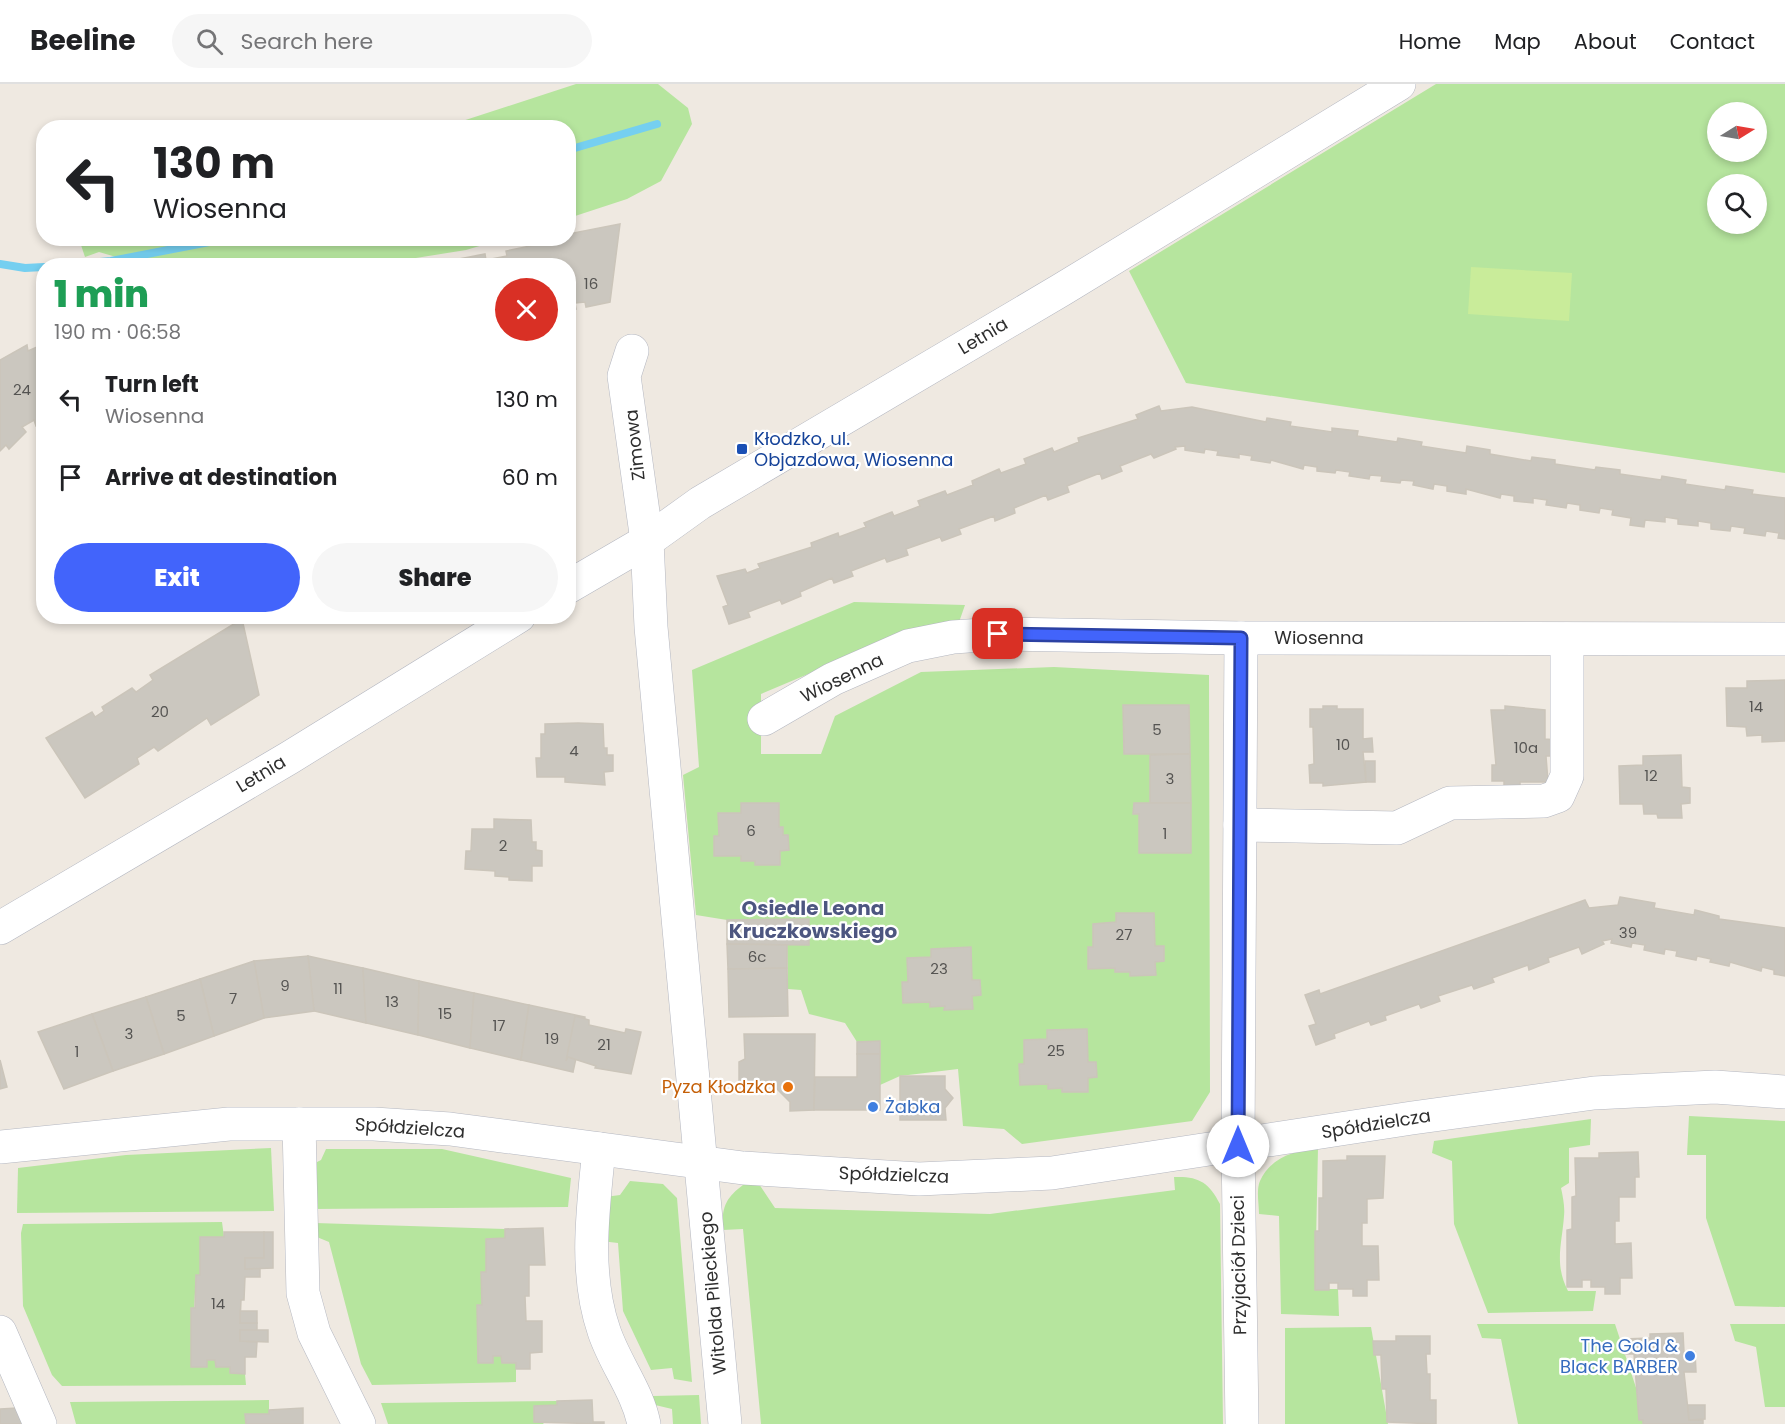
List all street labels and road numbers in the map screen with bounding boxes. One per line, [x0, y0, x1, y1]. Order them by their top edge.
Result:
street label: Letnia [953, 311, 1012, 360]
street label: Zimowa [618, 408, 651, 482]
street label: Wiosenna [1274, 625, 1364, 650]
street label: Wiosenna [796, 647, 887, 708]
street label: Letnia [231, 749, 290, 798]
street label: Spółdzielcza [1319, 1103, 1432, 1144]
street label: Spółdzielcza [354, 1111, 466, 1144]
street label: Spółdzielcza [838, 1160, 950, 1189]
street label: Przyjaciół Dzieci [1225, 1195, 1252, 1335]
street label: Witolda Pileckiego [693, 1210, 732, 1376]

